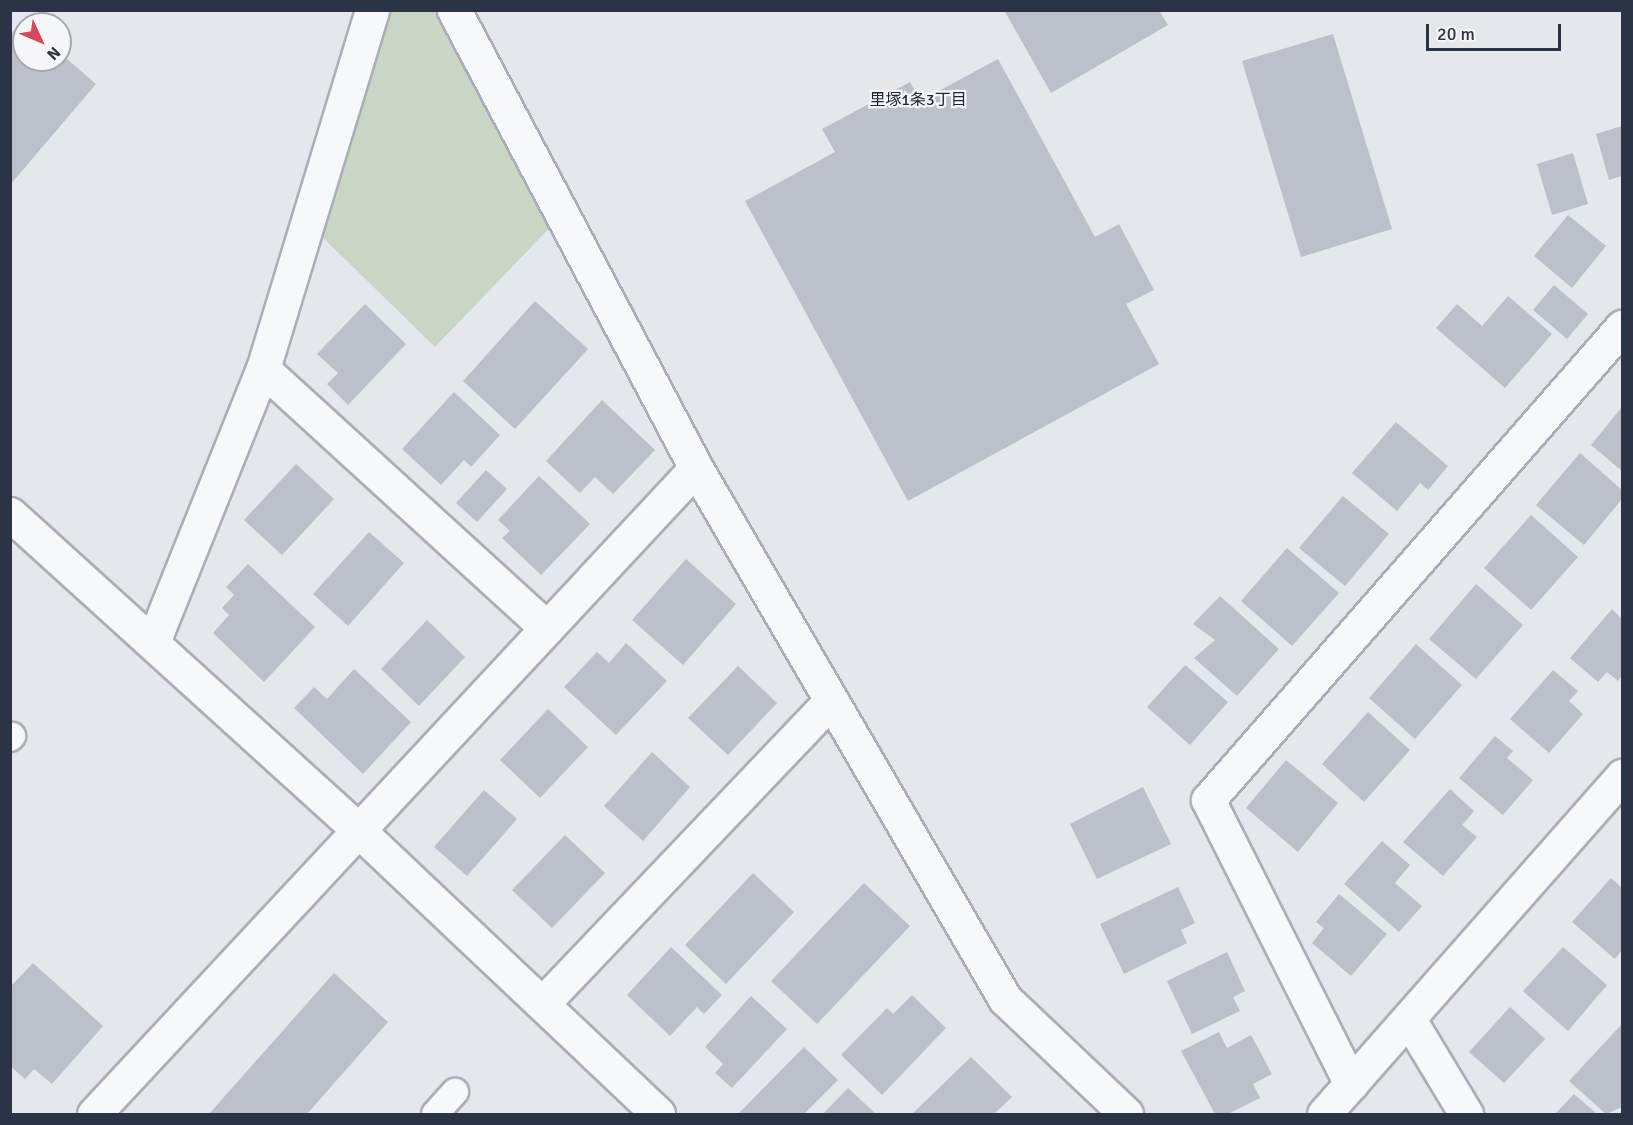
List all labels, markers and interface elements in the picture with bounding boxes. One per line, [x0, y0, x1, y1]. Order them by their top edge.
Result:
north arrow [12, 12, 72, 72]
scale bar [1429, 12, 1564, 50]
text: 20 m [1437, 23, 1475, 45]
text: N [42, 42, 65, 64]
district label: 里塚1条3丁目 [869, 90, 967, 110]

